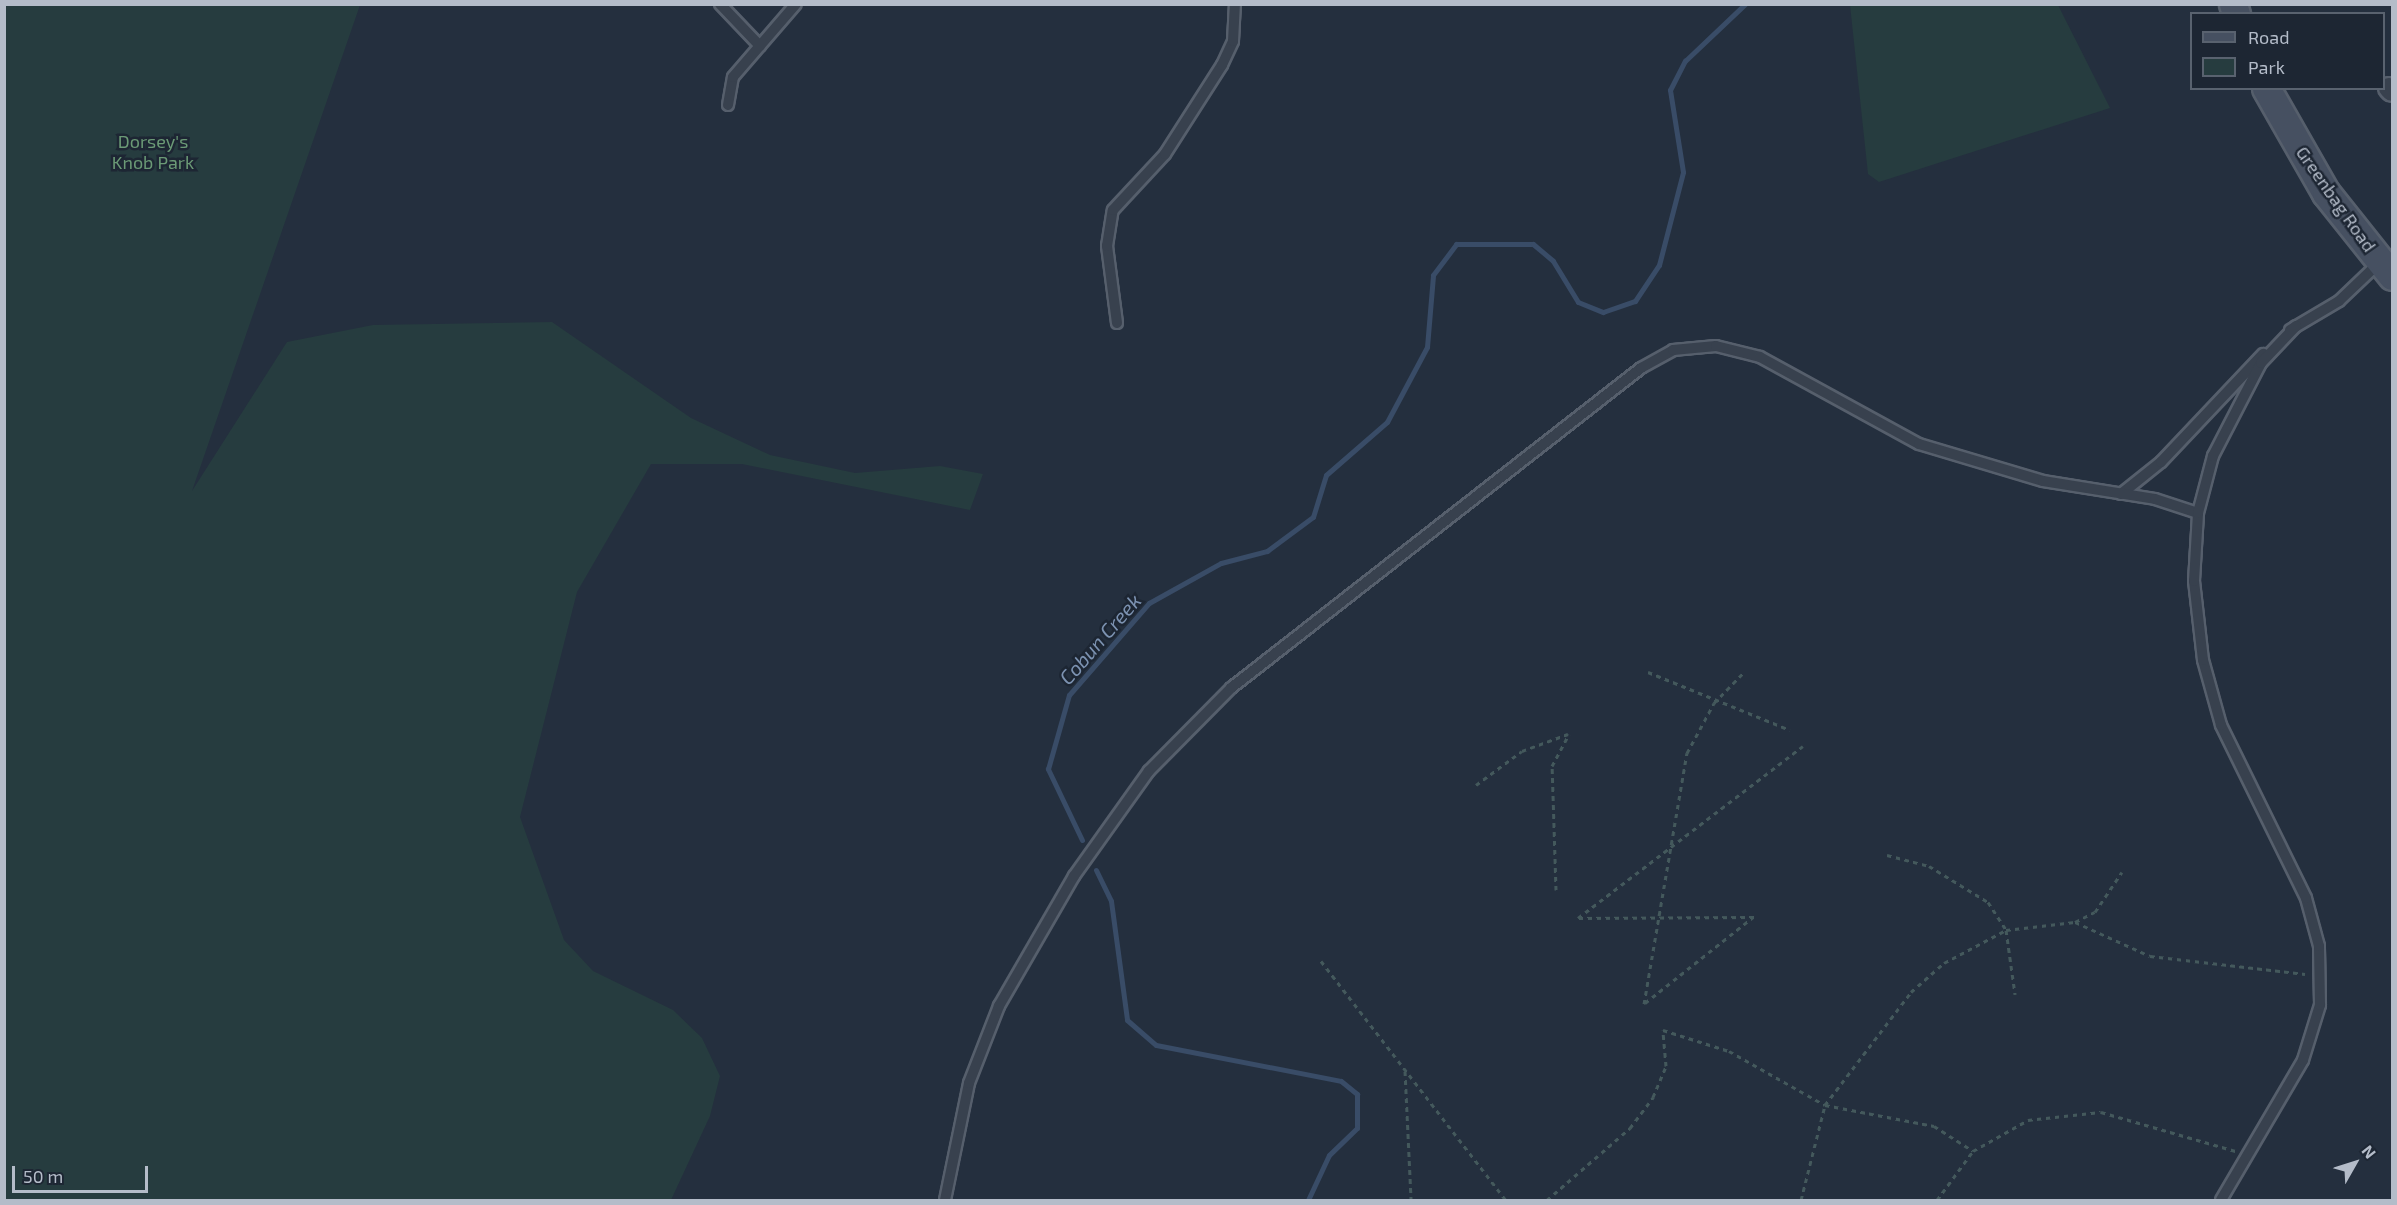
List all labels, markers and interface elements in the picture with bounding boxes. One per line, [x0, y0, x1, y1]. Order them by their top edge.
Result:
legend [2190, 12, 2385, 90]
text: Road [2248, 26, 2289, 48]
text: Park [2248, 56, 2285, 78]
park label: Dorsey's Knob Park [112, 131, 194, 174]
street label: Greenbag Road [2292, 142, 2380, 256]
water label: Cobun Creek [1054, 589, 1146, 689]
north arrow [2325, 1133, 2385, 1193]
text: N [2358, 1141, 2380, 1162]
scale bar [15, 1154, 152, 1192]
text: 50 m [23, 1165, 63, 1187]

